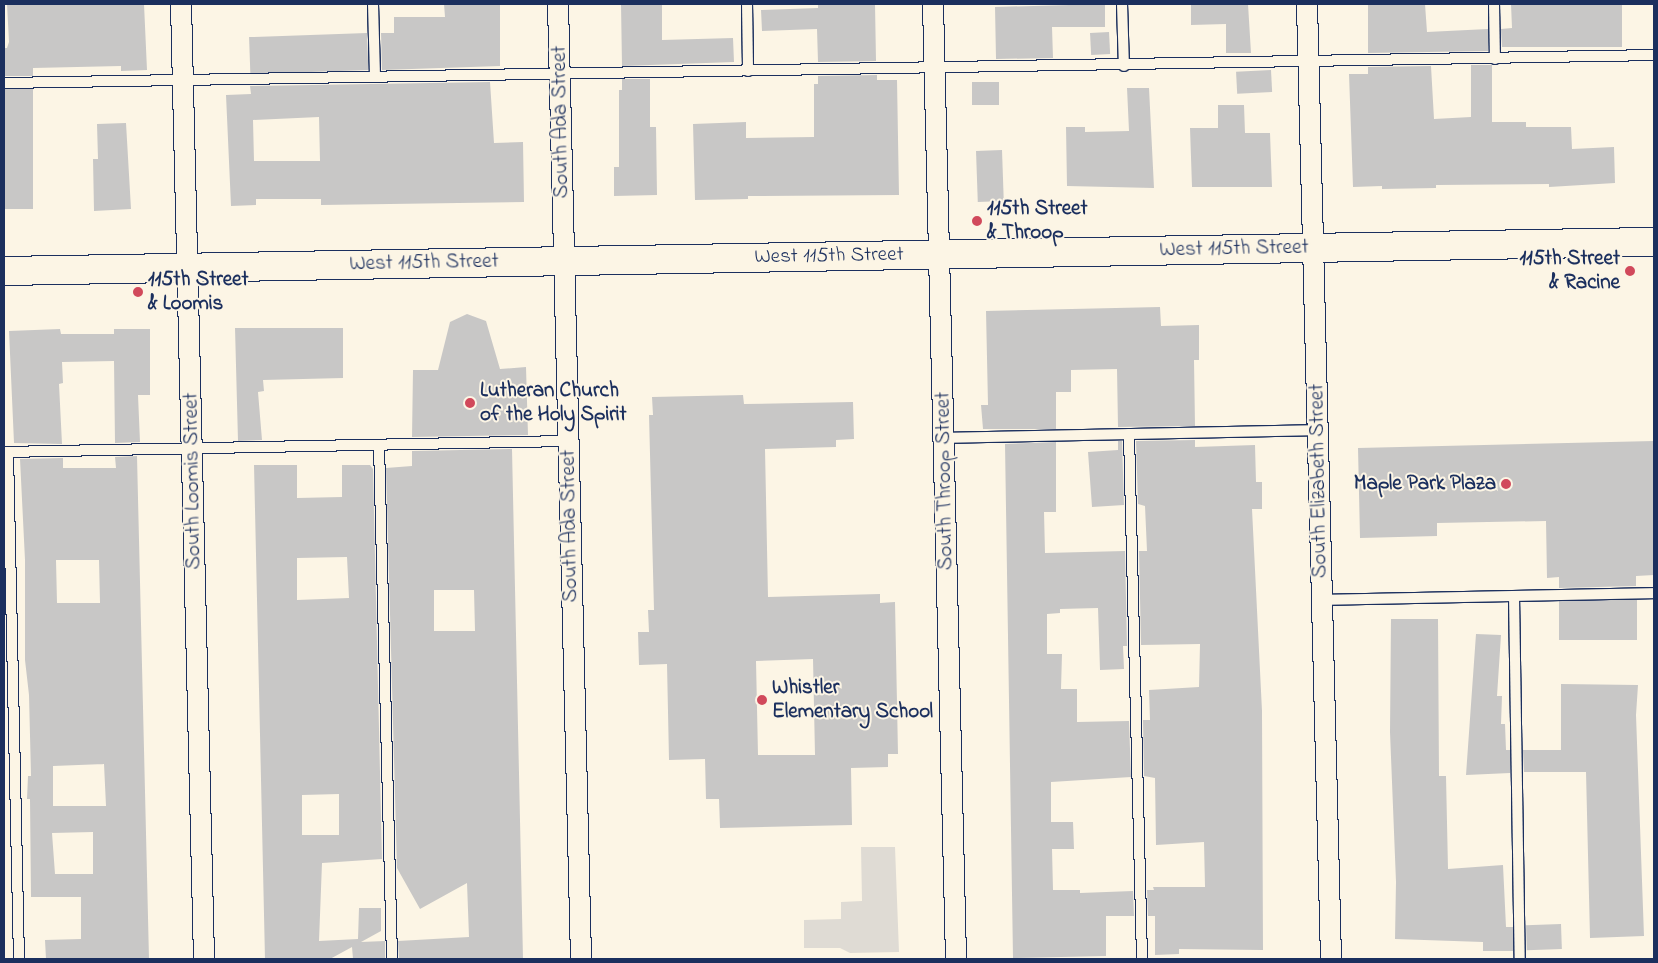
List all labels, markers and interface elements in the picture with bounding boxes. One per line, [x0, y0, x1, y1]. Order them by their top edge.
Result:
street label: South Ada Street [547, 45, 575, 199]
place label: 115th Street & Throop [987, 196, 1088, 246]
marker: 115th Street & Throop [971, 215, 983, 227]
street label: West 115th Street [1159, 235, 1309, 263]
street label: West 115th Street [754, 242, 904, 270]
place label: 115th Street & Racine [1519, 246, 1620, 296]
street label: West 115th Street [349, 249, 499, 277]
marker: 115th Street & Racine [1624, 265, 1636, 277]
place label: 115th Street & Loomis [148, 267, 249, 317]
marker: 115th Street & Loomis [132, 286, 144, 298]
place label: Lutheran Church of the Holy Spirit [480, 378, 627, 428]
street label: South Elizabeth Street [1305, 384, 1333, 578]
street label: South Loomis Street [179, 392, 207, 570]
street label: South Throop Street [931, 392, 959, 570]
marker: Lutheran Church of the Holy Spirit [464, 397, 476, 409]
street label: South Ada Street [556, 449, 584, 603]
place label: Maple Park Plaza [1354, 471, 1496, 497]
marker: Maple Park Plaza [1500, 478, 1512, 490]
place label: Whistler Elementary School [772, 675, 933, 725]
marker: Whistler Elementary School [756, 694, 768, 706]

